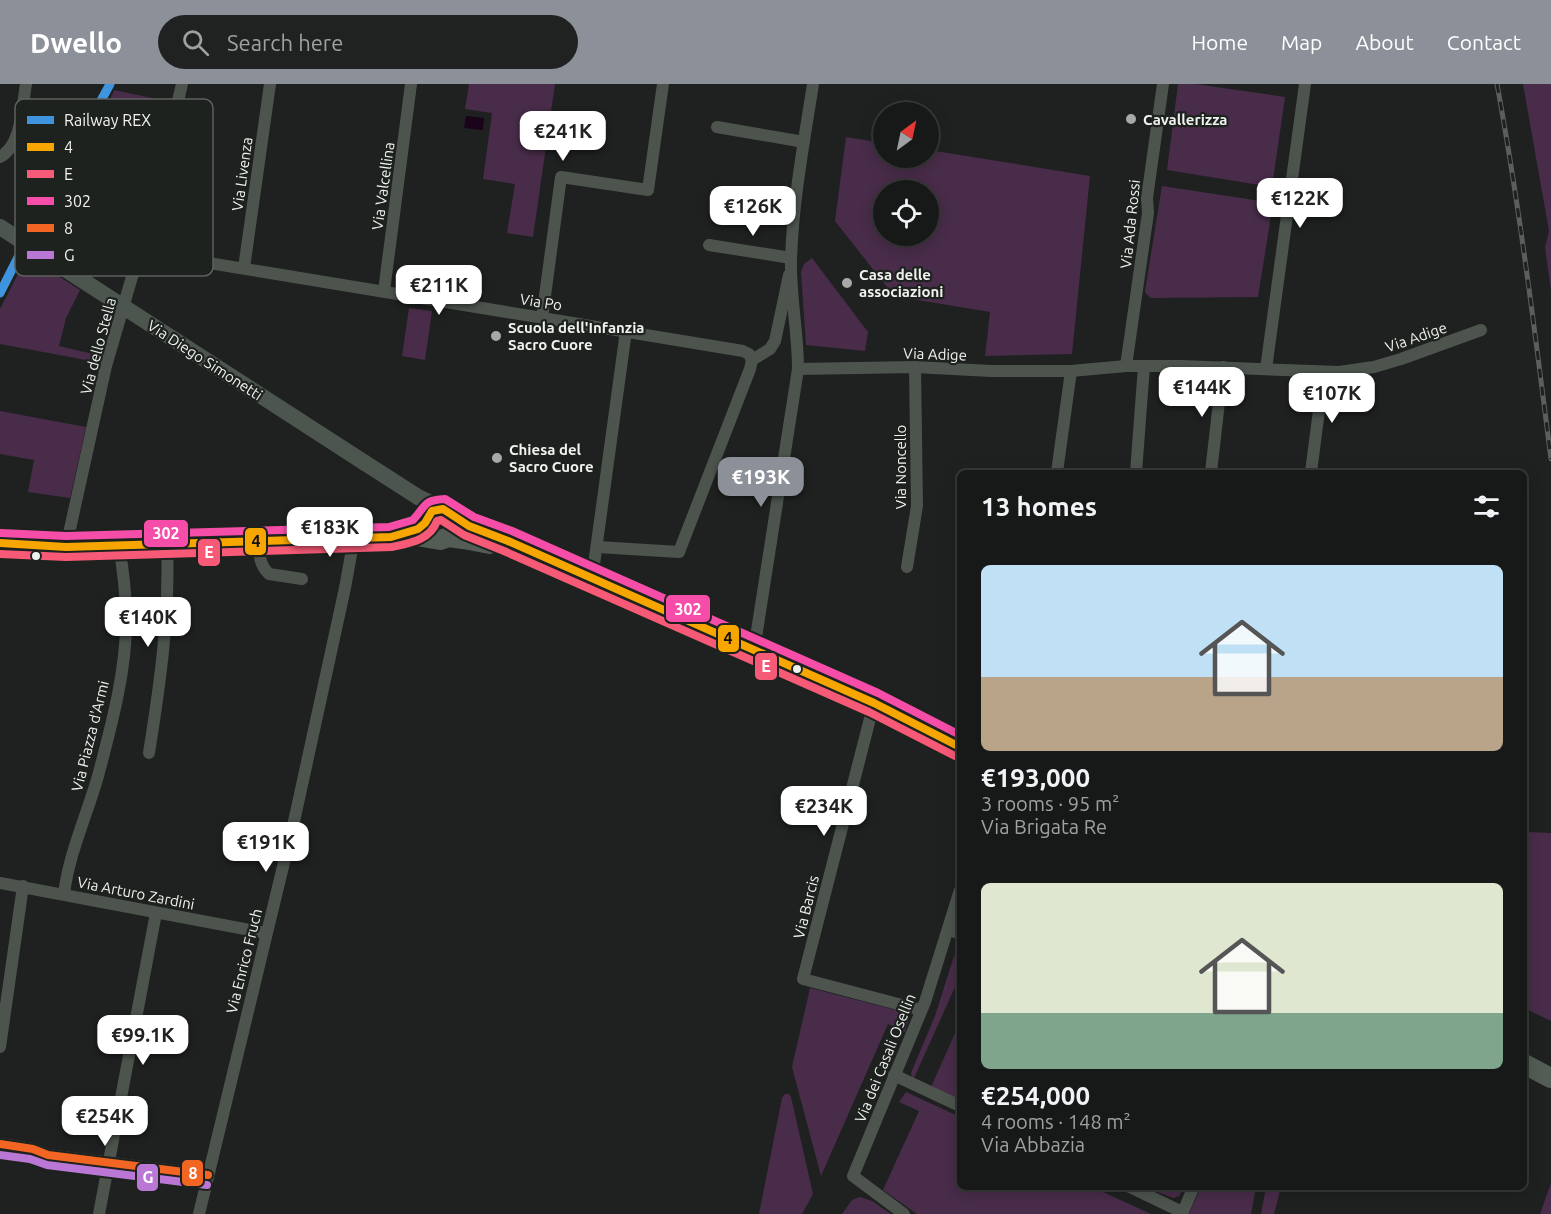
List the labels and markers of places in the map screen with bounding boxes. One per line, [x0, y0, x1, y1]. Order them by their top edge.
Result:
pin: €241K [521, 111, 605, 162]
place label: Cavallerizza [1143, 111, 1227, 128]
marker: Cavallerizza [1124, 112, 1138, 126]
pin: €122K [1258, 178, 1342, 229]
pin: €126K [711, 186, 795, 237]
pin: €211K [397, 265, 481, 316]
place label: Casa delle associazioni [859, 266, 944, 300]
marker: Casa delle associazioni [840, 276, 854, 290]
place label: Scuola dell'Infanzia Sacro Cuore [508, 319, 644, 353]
marker: Scuola dell'Infanzia Sacro Cuore [489, 329, 503, 343]
pin: €144K [1160, 367, 1244, 418]
pin: €107K [1290, 373, 1374, 424]
place label: Chiesa del Sacro Cuore [509, 441, 594, 475]
marker: Chiesa del Sacro Cuore [490, 451, 504, 465]
pin: €193K [719, 457, 803, 508]
pin: €183K [288, 507, 372, 558]
unlabelled marker [30, 550, 42, 562]
pin: €140K [106, 597, 190, 648]
unlabelled marker [791, 663, 803, 675]
pin: €234K [782, 786, 866, 837]
pin: €191K [224, 822, 308, 873]
pin: €99.1K [94, 1015, 192, 1066]
pin: €254K [63, 1096, 147, 1147]

